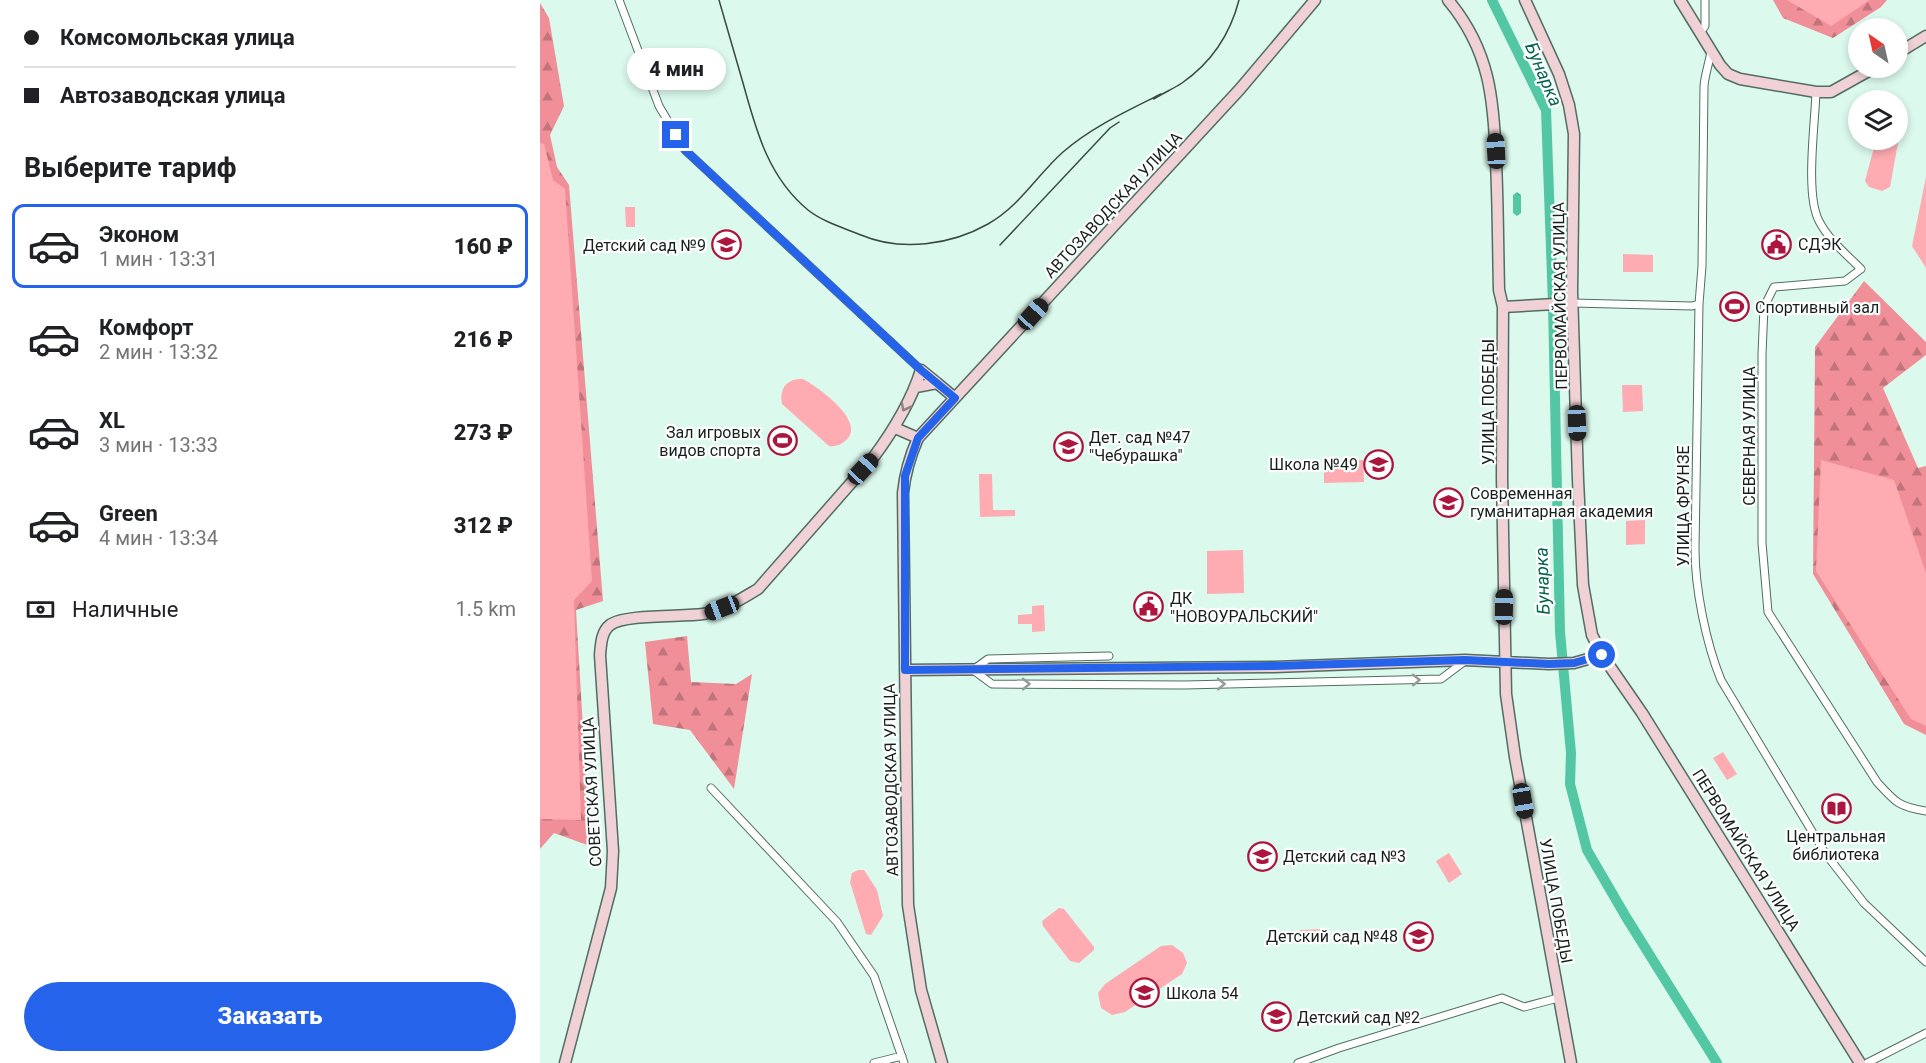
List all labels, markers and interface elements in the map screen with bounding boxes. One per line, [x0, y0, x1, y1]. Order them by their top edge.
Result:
north arrow [1848, 18, 1908, 78]
map controls [1848, 18, 1908, 150]
text: Комсомольская улица [60, 25, 295, 50]
water label: Бунарка [1521, 39, 1567, 109]
callout: 4 мин [626, 48, 726, 90]
text: 4 мин [649, 57, 704, 81]
text: Автозаводская улица [60, 83, 286, 108]
button: layers [1848, 90, 1908, 150]
route end [662, 121, 689, 148]
street label: АВТОЗАВОДСКАЯ УЛИЦА [1040, 128, 1186, 282]
car [1486, 133, 1506, 169]
text: Выберите тариф [24, 152, 236, 184]
street label: ПЕРВОМАЙСКАЯ УЛИЦА [1549, 202, 1571, 390]
icon: car [27, 219, 81, 273]
text: Эконом [99, 222, 179, 247]
public building icon: СДЭК [1761, 228, 1793, 260]
school or university icon: Детский сад №9 [711, 229, 743, 261]
text: 160 ₽ [454, 234, 513, 259]
place label: СДЭК [1798, 235, 1842, 254]
place label: Детский сад №9 [583, 236, 706, 255]
text: 1 мин · 13:31 [99, 247, 218, 271]
sports icon: Спортивный зал [1718, 291, 1750, 323]
car [1014, 295, 1052, 333]
place label: Спортивный зал [1755, 298, 1879, 317]
icon: car [27, 312, 81, 366]
text: Комфорт [99, 315, 194, 340]
text: 216 ₽ [454, 327, 513, 352]
street label: УЛИЦА ПОБЕДЫ [1479, 339, 1498, 465]
text: 2 мин · 13:32 [99, 340, 218, 364]
street label: СЕВЕРНАЯ УЛИЦА [1740, 366, 1759, 506]
one-way arrow [901, 401, 913, 412]
icon: car [27, 405, 81, 459]
car [1567, 405, 1587, 441]
text: XL [99, 408, 125, 433]
text: 273 ₽ [454, 420, 513, 445]
place label: Зал игровых видов спорта [659, 423, 761, 460]
sports icon: Зал игровых видов спорта [766, 425, 798, 457]
place label: Дет. сад №47 "Чебурашка" [1089, 428, 1190, 465]
school or university icon: Дет. сад №47 "Чебурашка" [1052, 430, 1084, 462]
text: 3 мин · 13:33 [99, 433, 218, 457]
street label: УЛИЦА ФРУНЗЕ [1674, 445, 1693, 567]
school or university icon: Школа №49 [1363, 448, 1395, 480]
car [844, 450, 882, 488]
place label: Школа №49 [1269, 455, 1358, 474]
place label: Современная гуманитарная академия [1470, 484, 1653, 521]
school or university icon: Современная гуманитарная академия [1433, 486, 1465, 518]
icon: car [27, 498, 81, 552]
text: Green [99, 501, 158, 526]
text: 312 ₽ [454, 513, 513, 538]
text: 4 мин · 13:34 [99, 526, 218, 550]
water label: Бунарка [1530, 547, 1554, 615]
place label: ДК "НОВОУРАЛЬСКИЙ" [1170, 589, 1318, 626]
car [1495, 589, 1513, 625]
public building icon: ДК "НОВОУРАЛЬСКИЙ" [1133, 591, 1165, 623]
icon: cash [24, 593, 57, 626]
car [702, 593, 742, 623]
text: Наличные [72, 597, 178, 622]
text: 1.5 km [456, 597, 516, 621]
route start [1588, 641, 1615, 668]
one-way arrow [1412, 674, 1421, 686]
one-way arrow [1217, 677, 1226, 690]
one-way arrow [1022, 678, 1031, 690]
street label: АВТОЗАВОДСКАЯ УЛИЦА [880, 683, 902, 877]
street label: СОВЕТСКАЯ УЛИЦА [579, 716, 605, 867]
street label: ПЕРВОМАЙСКАЯ УЛИЦА [1688, 765, 1804, 935]
car [1511, 782, 1535, 820]
library icon: Центральная библиотека [1820, 792, 1852, 824]
place label: Центральная библиотека [1786, 827, 1886, 864]
street label: УЛИЦА ПОБЕДЫ [1536, 837, 1576, 965]
school or university icon: Детский сад №3 [1246, 840, 1278, 872]
place label: Детский сад №3 [1283, 847, 1406, 866]
school or university icon: Детский сад №48 [1403, 920, 1435, 952]
place label: Детский сад №48 [1266, 927, 1398, 946]
school or university icon: Школа 54 [1129, 977, 1161, 1009]
button: Заказать [24, 982, 516, 1051]
place label: Школа 54 [1166, 984, 1238, 1003]
school or university icon: Детский сад №2 [1260, 1001, 1292, 1033]
place label: Детский сад №2 [1297, 1008, 1420, 1027]

